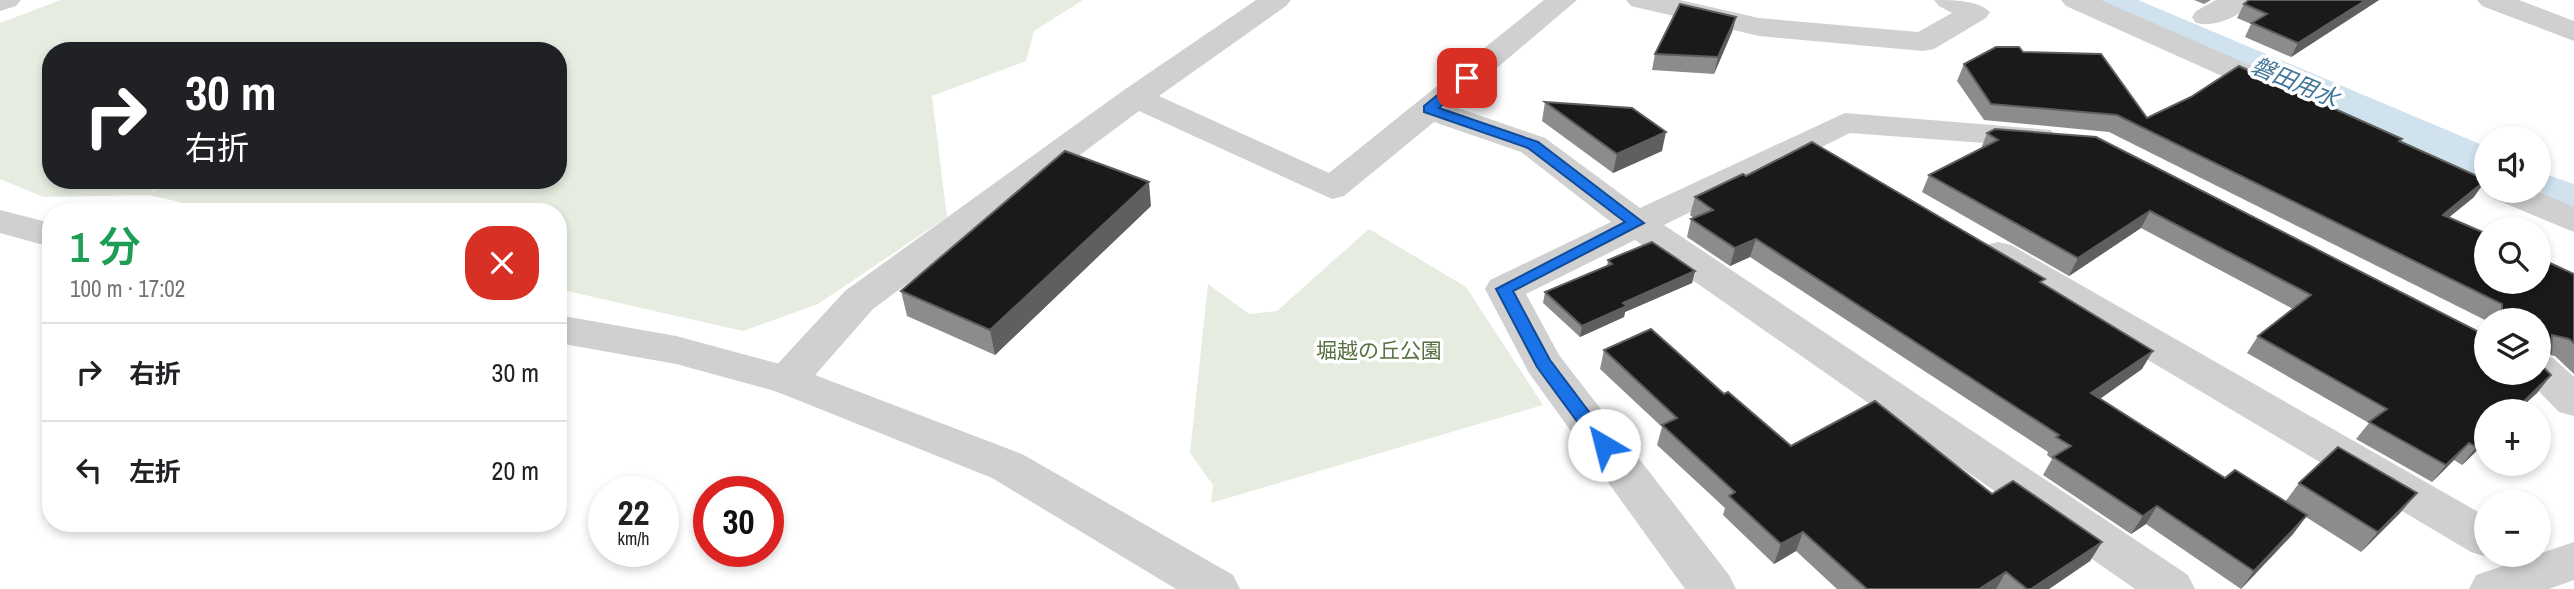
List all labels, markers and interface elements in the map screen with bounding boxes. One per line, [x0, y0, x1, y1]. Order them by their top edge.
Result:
pin [1437, 48, 1497, 108]
water label: 磐田用水 [2247, 49, 2346, 115]
text: 30 m [185, 59, 277, 125]
icon: arrive [1448, 59, 1486, 97]
icon: right [70, 70, 161, 161]
text: 右折 [185, 126, 249, 169]
map controls [2474, 126, 2551, 567]
button: sound [2474, 126, 2551, 203]
button: search [2474, 217, 2551, 294]
text: 1 分 [70, 219, 141, 275]
button: close [465, 226, 539, 300]
text: 100 m · 17:02 [70, 273, 185, 304]
button: layers [2474, 308, 2551, 385]
park label: 堀越の丘公園 [1316, 336, 1442, 365]
icon: right [70, 353, 108, 391]
text: 30 m [492, 355, 539, 390]
text: 右折 [129, 356, 181, 391]
button: + [2474, 399, 2551, 476]
position arrow [1567, 408, 1641, 482]
icon: left [70, 451, 108, 489]
text: 20 m [492, 453, 539, 488]
text: 左折 [129, 454, 181, 489]
speed limit sign: 30 [693, 476, 784, 567]
text: 22 [618, 489, 649, 536]
button: − [2474, 490, 2551, 567]
text: km/h [618, 526, 650, 551]

